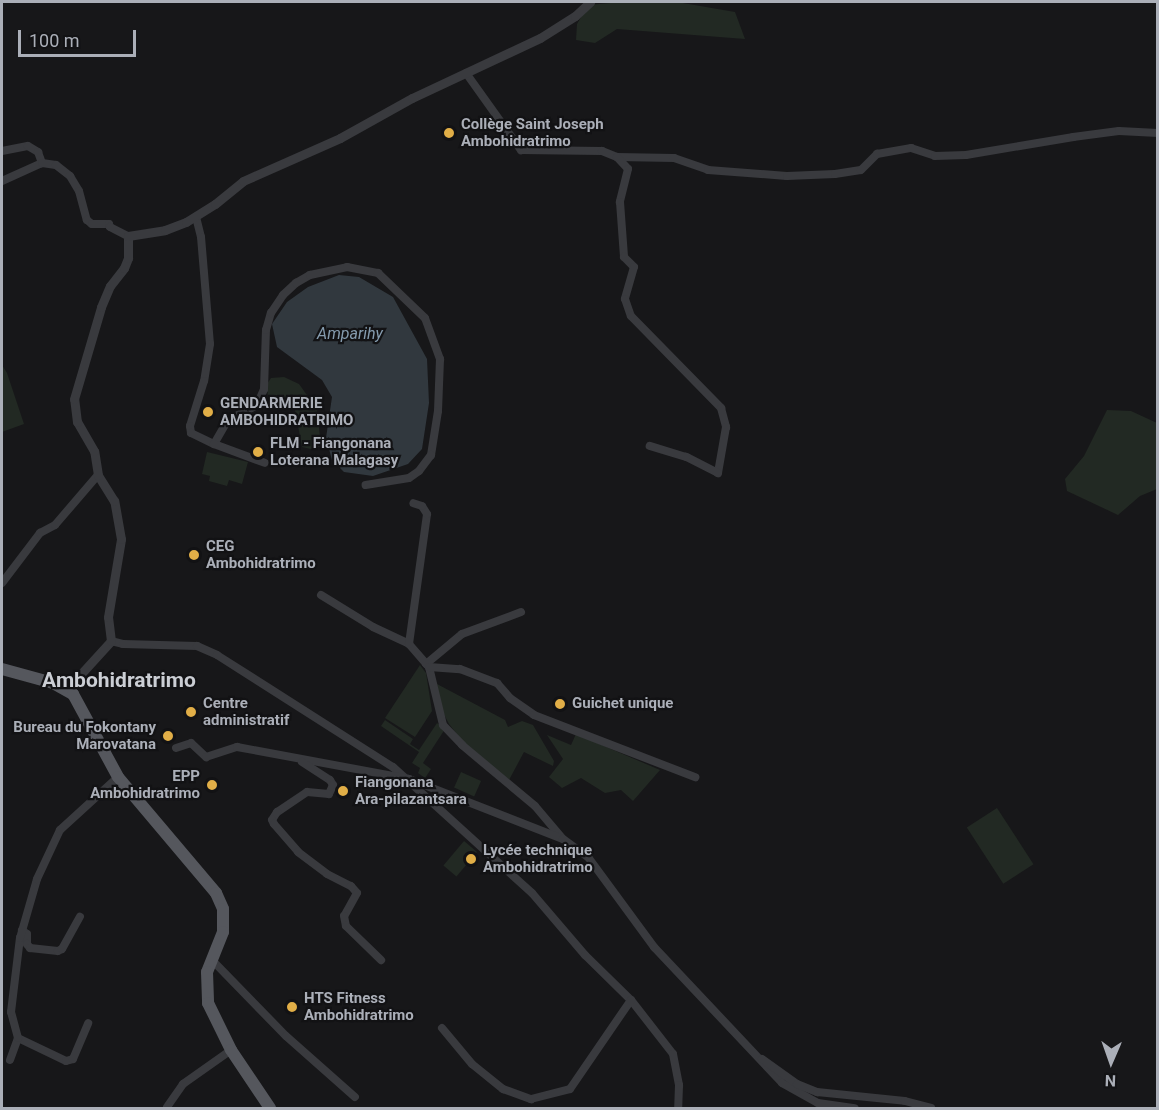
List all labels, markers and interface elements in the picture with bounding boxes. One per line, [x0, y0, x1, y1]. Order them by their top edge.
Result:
scale bar [21, 18, 140, 56]
text: 100 m [29, 30, 80, 51]
place label: Collège Saint Joseph Ambohidratrimo [461, 115, 604, 150]
marker: Collège Saint Joseph Ambohidratrimo [442, 126, 456, 140]
water label: Amparihy [317, 324, 383, 344]
place label: GENDARMERIE AMBOHIDRATRIMO [220, 394, 353, 429]
marker: GENDARMERIE AMBOHIDRATRIMO [201, 405, 215, 419]
place label: FLM - Fiangonana Loterana Malagasy [270, 434, 398, 469]
marker: FLM - Fiangonana Loterana Malagasy [251, 445, 265, 459]
place label: CEG Ambohidratrimo [206, 537, 316, 572]
marker: CEG Ambohidratrimo [187, 548, 201, 562]
district label: Ambohidratrimo [42, 667, 196, 693]
place label: Centre administratif [203, 694, 289, 729]
place label: Guichet unique [572, 695, 673, 713]
marker: Guichet unique [553, 697, 567, 711]
marker: Centre administratif [184, 705, 198, 719]
place label: Bureau du Fokontany Marovatana [13, 718, 156, 753]
marker: Bureau du Fokontany Marovatana [161, 729, 175, 743]
place label: EPP Ambohidratrimo [90, 767, 200, 802]
place label: Fiangonana Ara-pilazantsara [355, 773, 467, 808]
marker: EPP Ambohidratrimo [205, 778, 219, 792]
marker: Fiangonana Ara-pilazantsara [336, 784, 350, 798]
place label: Lycée technique Ambohidratrimo [483, 841, 593, 876]
marker: Lycée technique Ambohidratrimo [464, 852, 478, 866]
place label: HTS Fitness Ambohidratrimo [304, 989, 414, 1024]
marker: HTS Fitness Ambohidratrimo [285, 1000, 299, 1014]
north arrow [1081, 1032, 1141, 1092]
text: N [1104, 1071, 1116, 1090]

